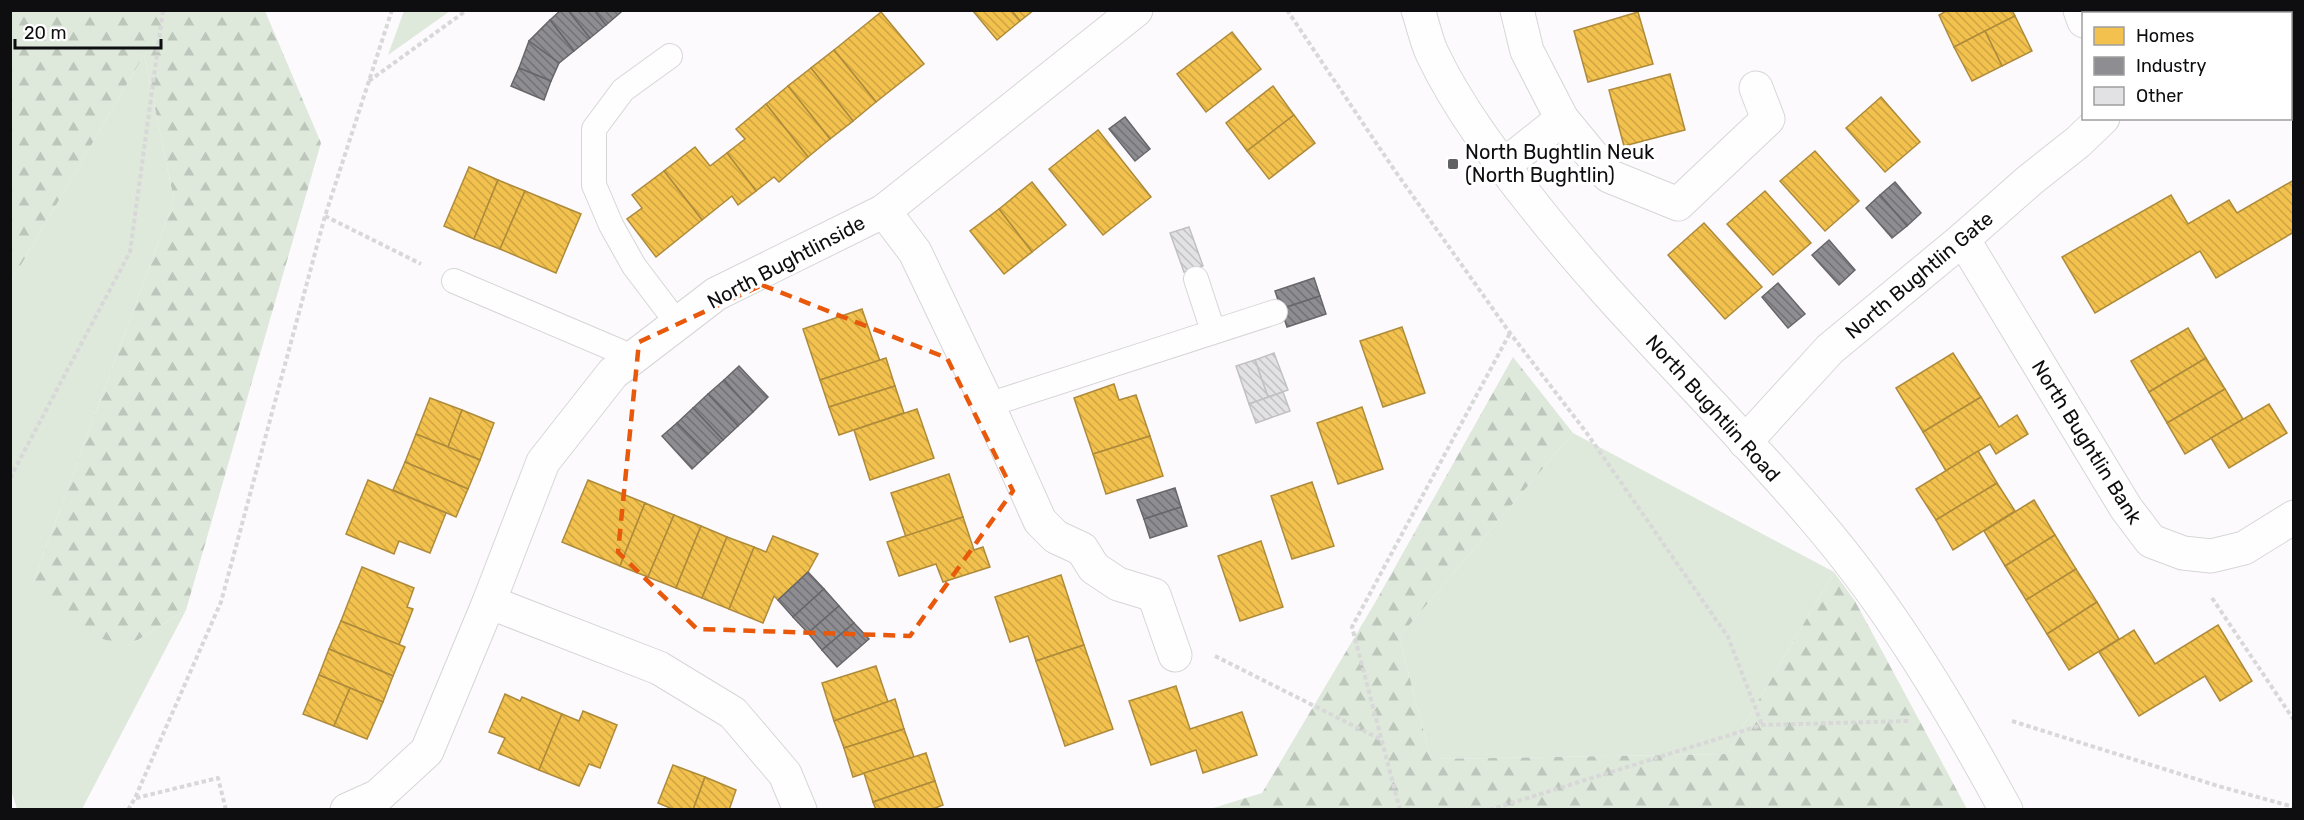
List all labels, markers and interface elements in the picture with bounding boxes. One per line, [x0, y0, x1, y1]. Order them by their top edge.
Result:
scale bar [15, 12, 160, 50]
legend [2082, 12, 2292, 120]
text: 20 m [24, 22, 66, 44]
text: Homes [2136, 25, 2194, 47]
text: Industry [2136, 55, 2206, 77]
text: Other [2136, 85, 2183, 107]
place label: North Bughtlin Neuk (North Bughtlin) [1465, 140, 1655, 187]
marker: North Bughtlin Neuk (North Bughtlin) [1446, 157, 1460, 171]
street label: North Bughtlin Gate [1840, 206, 1998, 344]
street label: North Bughtlinside [703, 210, 869, 314]
street label: North Bughtlin Road [1641, 330, 1785, 486]
street label: North Bughtlin Bank [2027, 356, 2148, 529]

